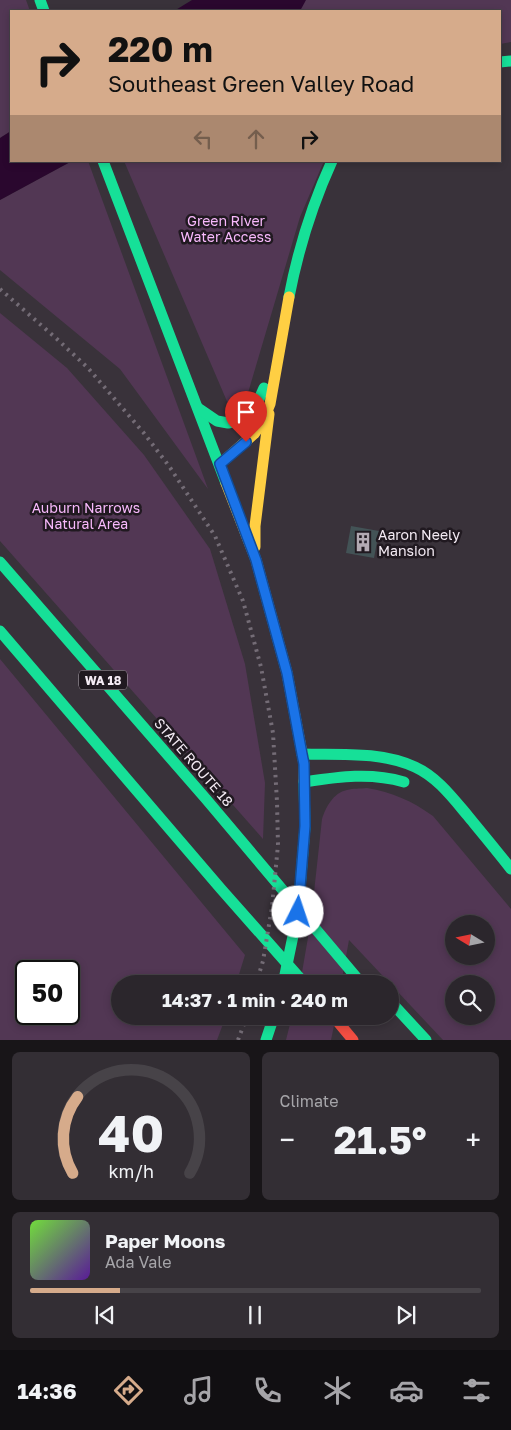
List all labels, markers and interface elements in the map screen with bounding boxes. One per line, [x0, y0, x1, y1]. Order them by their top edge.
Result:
text: 220 m [108, 28, 213, 70]
icon: right [25, 30, 90, 95]
text: Southeast Green Valley Road [108, 70, 414, 97]
icon: left [189, 125, 217, 153]
icon: ahead [242, 125, 270, 153]
icon: right [295, 125, 323, 153]
park label: Green River Water Access [181, 212, 271, 245]
pin [225, 391, 267, 442]
icon: arrive [232, 398, 260, 426]
park label: Auburn Narrows Natural Area [32, 499, 140, 532]
place label: Aaron Neely Mansion [378, 526, 460, 559]
building icon: Aaron Neely Mansion [352, 531, 374, 553]
road number: WA 18 [79, 670, 127, 690]
street label: STATE ROUTE 18 [151, 714, 237, 810]
position arrow [271, 885, 323, 937]
north arrow [445, 915, 495, 965]
map controls [445, 915, 495, 1025]
speed limit sign: 50 [15, 960, 80, 1025]
button: search [445, 975, 495, 1025]
text: 14:37 · 1 min · 240 m [162, 988, 348, 1011]
text: Climate [280, 1091, 339, 1111]
text: 40 [98, 1101, 164, 1163]
text: 21.5° [334, 1117, 427, 1162]
text: − [280, 1123, 295, 1156]
text: + [466, 1123, 481, 1156]
text: km/h [108, 1160, 153, 1182]
text: Paper Moons [105, 1229, 225, 1252]
text: Ada Vale [105, 1252, 171, 1272]
icon: previous [91, 1301, 119, 1329]
icon: pause [241, 1301, 269, 1329]
icon: next [392, 1301, 420, 1329]
icon: directions [111, 1373, 146, 1408]
icon: music [181, 1373, 216, 1408]
icon: phone [250, 1373, 285, 1408]
icon: climate [320, 1373, 355, 1408]
icon: car [389, 1373, 424, 1408]
icon: filters [459, 1373, 494, 1408]
text: 14:36 [17, 1377, 77, 1404]

